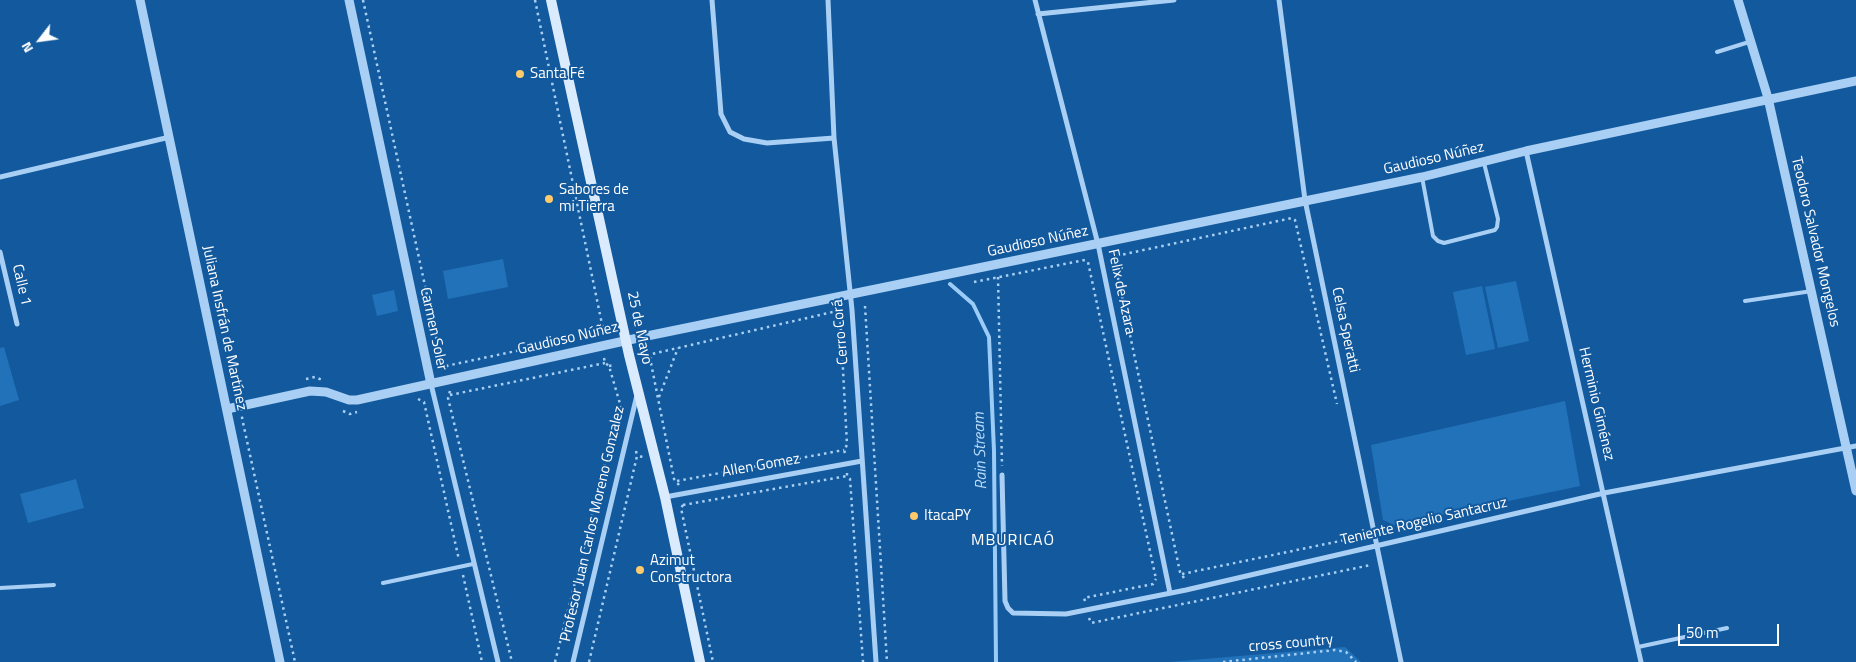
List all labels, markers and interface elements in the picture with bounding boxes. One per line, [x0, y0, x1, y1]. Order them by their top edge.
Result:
north arrow [15, 15, 65, 65]
text: N [15, 38, 38, 57]
place label: Santa Fé [530, 65, 585, 83]
marker: Santa Fé [514, 68, 526, 80]
street label: Gaudioso Núñez [1382, 139, 1486, 179]
street label: Teodoro Salvador Mongelos [1787, 155, 1843, 329]
place label: Sabores de mi Tierra [559, 181, 629, 216]
marker: Sabores de mi Tierra [543, 193, 555, 205]
street label: Gaudioso Núñez [986, 223, 1090, 261]
street label: Juliana Insfrán de Martínez [198, 244, 250, 412]
street label: Felix de Azara [1103, 248, 1139, 336]
street label: Calle 1 [8, 263, 34, 307]
street label: Carmen Soler [415, 286, 451, 372]
street label: Celsa Speratti [1327, 286, 1363, 374]
street label: 25 de Mayo [623, 290, 655, 366]
street label: Cerro Corá [829, 299, 853, 365]
street label: Gaudioso Núñez [516, 319, 620, 359]
street label: Herminio Giménez [1574, 345, 1618, 463]
street label: Profesor Juan Carlos Moreno Gonzalez [557, 405, 629, 643]
water label: Rain Stream [970, 412, 992, 490]
street label: Allen Gomez [721, 450, 801, 482]
street label: Teniente Rogelio Santacruz [1339, 494, 1509, 550]
place label: ItacaPY [924, 507, 971, 525]
marker: ItacaPY [908, 510, 920, 522]
district label: MBURICAÓ [970, 531, 1056, 551]
place label: Azimut Constructora [650, 552, 732, 587]
marker: Azimut Constructora [634, 564, 646, 576]
scale bar [1681, 614, 1782, 646]
text: 50 m [1686, 621, 1719, 644]
street label: cross country [1248, 631, 1334, 657]

